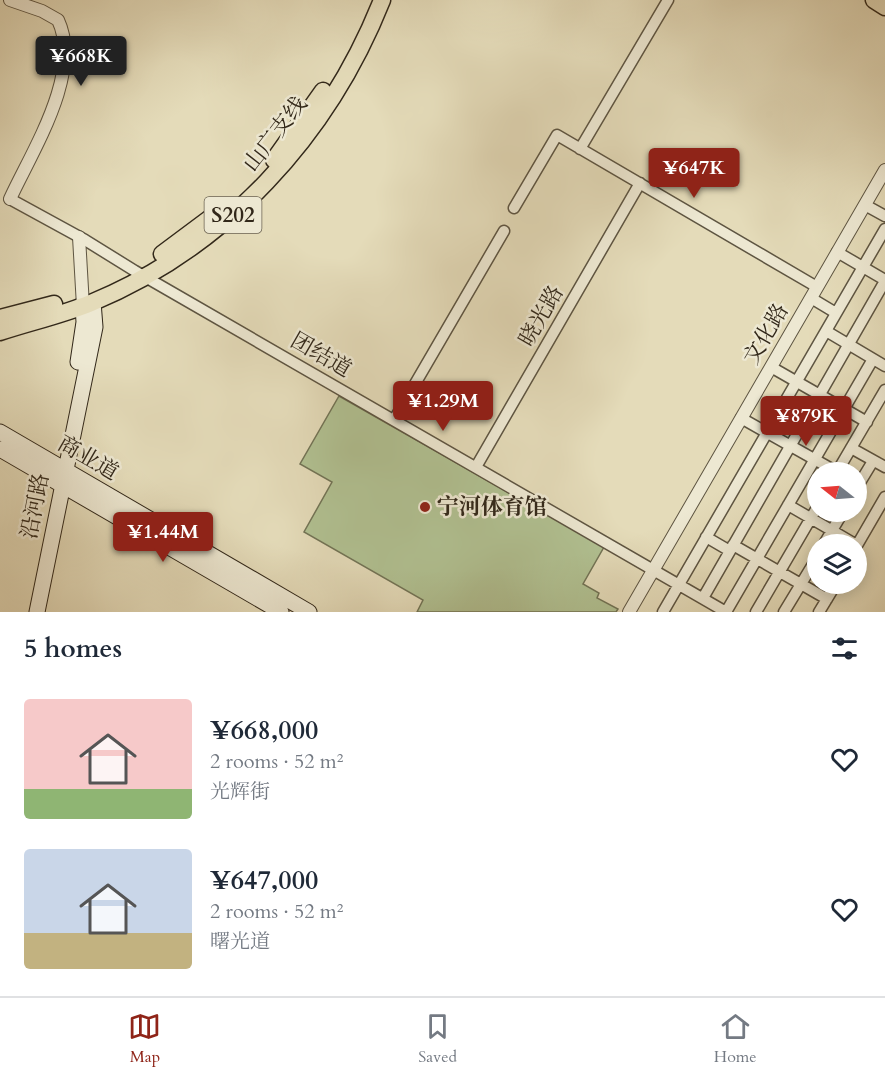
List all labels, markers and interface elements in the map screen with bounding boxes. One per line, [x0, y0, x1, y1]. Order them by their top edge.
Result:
pin: ¥668K [39, 36, 123, 87]
text: ¥668K [50, 42, 112, 69]
street label: 山广支线 [236, 90, 314, 178]
pin: ¥647K [652, 148, 736, 199]
text: ¥647K [663, 154, 725, 181]
road number: S202 [204, 197, 262, 233]
street label: 晓光路 [512, 280, 570, 352]
street label: 文化路 [737, 298, 795, 370]
street label: 团结道 [285, 326, 357, 384]
pin: ¥1.29M [394, 381, 492, 432]
text: ¥1.29M [407, 387, 479, 414]
pin: ¥879K [764, 396, 848, 447]
text: ¥879K [775, 402, 837, 429]
street label: 商业道 [52, 429, 124, 487]
north arrow [807, 462, 867, 522]
map controls [807, 462, 867, 594]
street label: 沿河路 [14, 471, 56, 541]
place label: 宁河体育馆 [437, 492, 547, 522]
marker: 宁河体育馆 [418, 500, 432, 514]
pin: ¥1.44M [114, 512, 212, 563]
text: ¥1.44M [127, 518, 199, 545]
button: layers [807, 534, 867, 594]
text: 5 homes [24, 631, 122, 666]
icon: filters [828, 632, 861, 665]
text: ¥668,000 [210, 713, 318, 748]
icon: home [72, 723, 144, 795]
icon: heart [828, 743, 861, 776]
text: 2 rooms · 52 m² [210, 748, 343, 775]
text: 光辉街 [210, 778, 270, 805]
text: ¥647,000 [210, 863, 318, 898]
icon: home [72, 873, 144, 945]
icon: heart [828, 893, 861, 926]
text: 2 rooms · 52 m² [210, 898, 343, 925]
text: 曙光道 [210, 928, 270, 955]
tab: Map [128, 1010, 161, 1068]
tab: Saved [418, 1010, 457, 1068]
tab: Home [714, 1010, 757, 1068]

